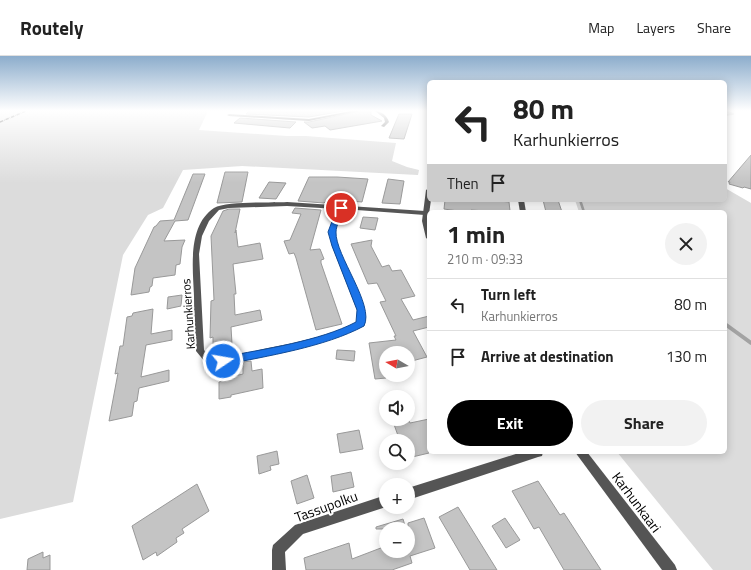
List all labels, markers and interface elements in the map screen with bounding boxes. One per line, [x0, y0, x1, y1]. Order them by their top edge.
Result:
text: Routely [20, 13, 83, 42]
text: Map [588, 17, 614, 38]
text: Layers [636, 17, 675, 38]
text: Share [697, 17, 731, 38]
text: 80 m [513, 87, 574, 130]
icon: left [447, 96, 499, 148]
text: Karhunkierros [513, 126, 619, 153]
text: Then [447, 172, 479, 195]
icon: arrive [487, 172, 509, 194]
pin [324, 191, 358, 225]
icon: arrive [330, 197, 352, 219]
text: 1 min [447, 216, 505, 252]
button: close [665, 223, 707, 265]
text: 210 m · 09:33 [447, 249, 523, 269]
street label: Karhunkierros [176, 278, 200, 350]
text: Turn left [481, 283, 536, 306]
text: 80 m [674, 293, 707, 316]
icon: left [447, 294, 469, 316]
text: Karhunkierros [481, 306, 558, 326]
position arrow [202, 340, 244, 382]
text: Arrive at destination [481, 345, 614, 368]
text: 130 m [666, 345, 707, 368]
north arrow [379, 346, 415, 382]
map controls [379, 346, 415, 558]
icon: arrive [447, 346, 469, 368]
button: sound [379, 390, 415, 426]
button: Exit [447, 400, 573, 446]
button: Share [581, 400, 707, 446]
button: search [379, 434, 415, 470]
street label: Karhunkaari [607, 467, 667, 537]
button: + [379, 478, 415, 514]
street label: Tassupolku [292, 485, 360, 527]
button: − [379, 522, 415, 558]

